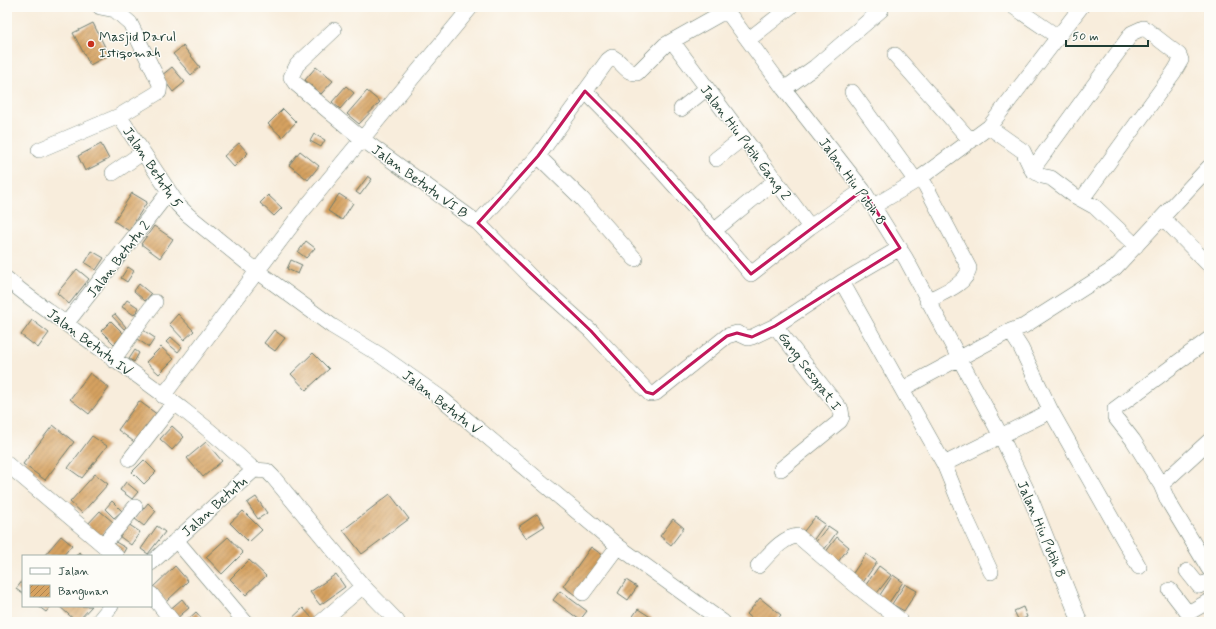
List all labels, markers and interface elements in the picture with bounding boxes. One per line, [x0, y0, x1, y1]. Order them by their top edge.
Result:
scale bar [1066, 22, 1148, 48]
place label: Masjid Darul Istiqomah [99, 28, 176, 62]
text: 50 m [1072, 29, 1099, 45]
marker: Masjid Darul Istiqomah [86, 39, 96, 49]
street label: Jalan Hiu Putih Gang 2 [696, 81, 795, 204]
street label: Jalan Betutu 5 [118, 123, 186, 212]
street label: Jalan Hiu Putih 8 [814, 134, 890, 229]
street label: Jalan Betutu VI B [368, 141, 471, 223]
street label: Jalan Betutu 2 [83, 217, 155, 302]
street label: Jalan Betutu IV [43, 305, 136, 381]
street label: Gang Sesapat I [773, 329, 845, 415]
street label: Jalan Betutu V [398, 366, 484, 439]
street label: Jalan Betutu [178, 472, 252, 541]
street label: Jalan Hiu Putih 8 [1013, 478, 1070, 581]
legend [22, 555, 152, 607]
text: Jalan [58, 564, 90, 580]
text: Bangunan [58, 584, 109, 600]

